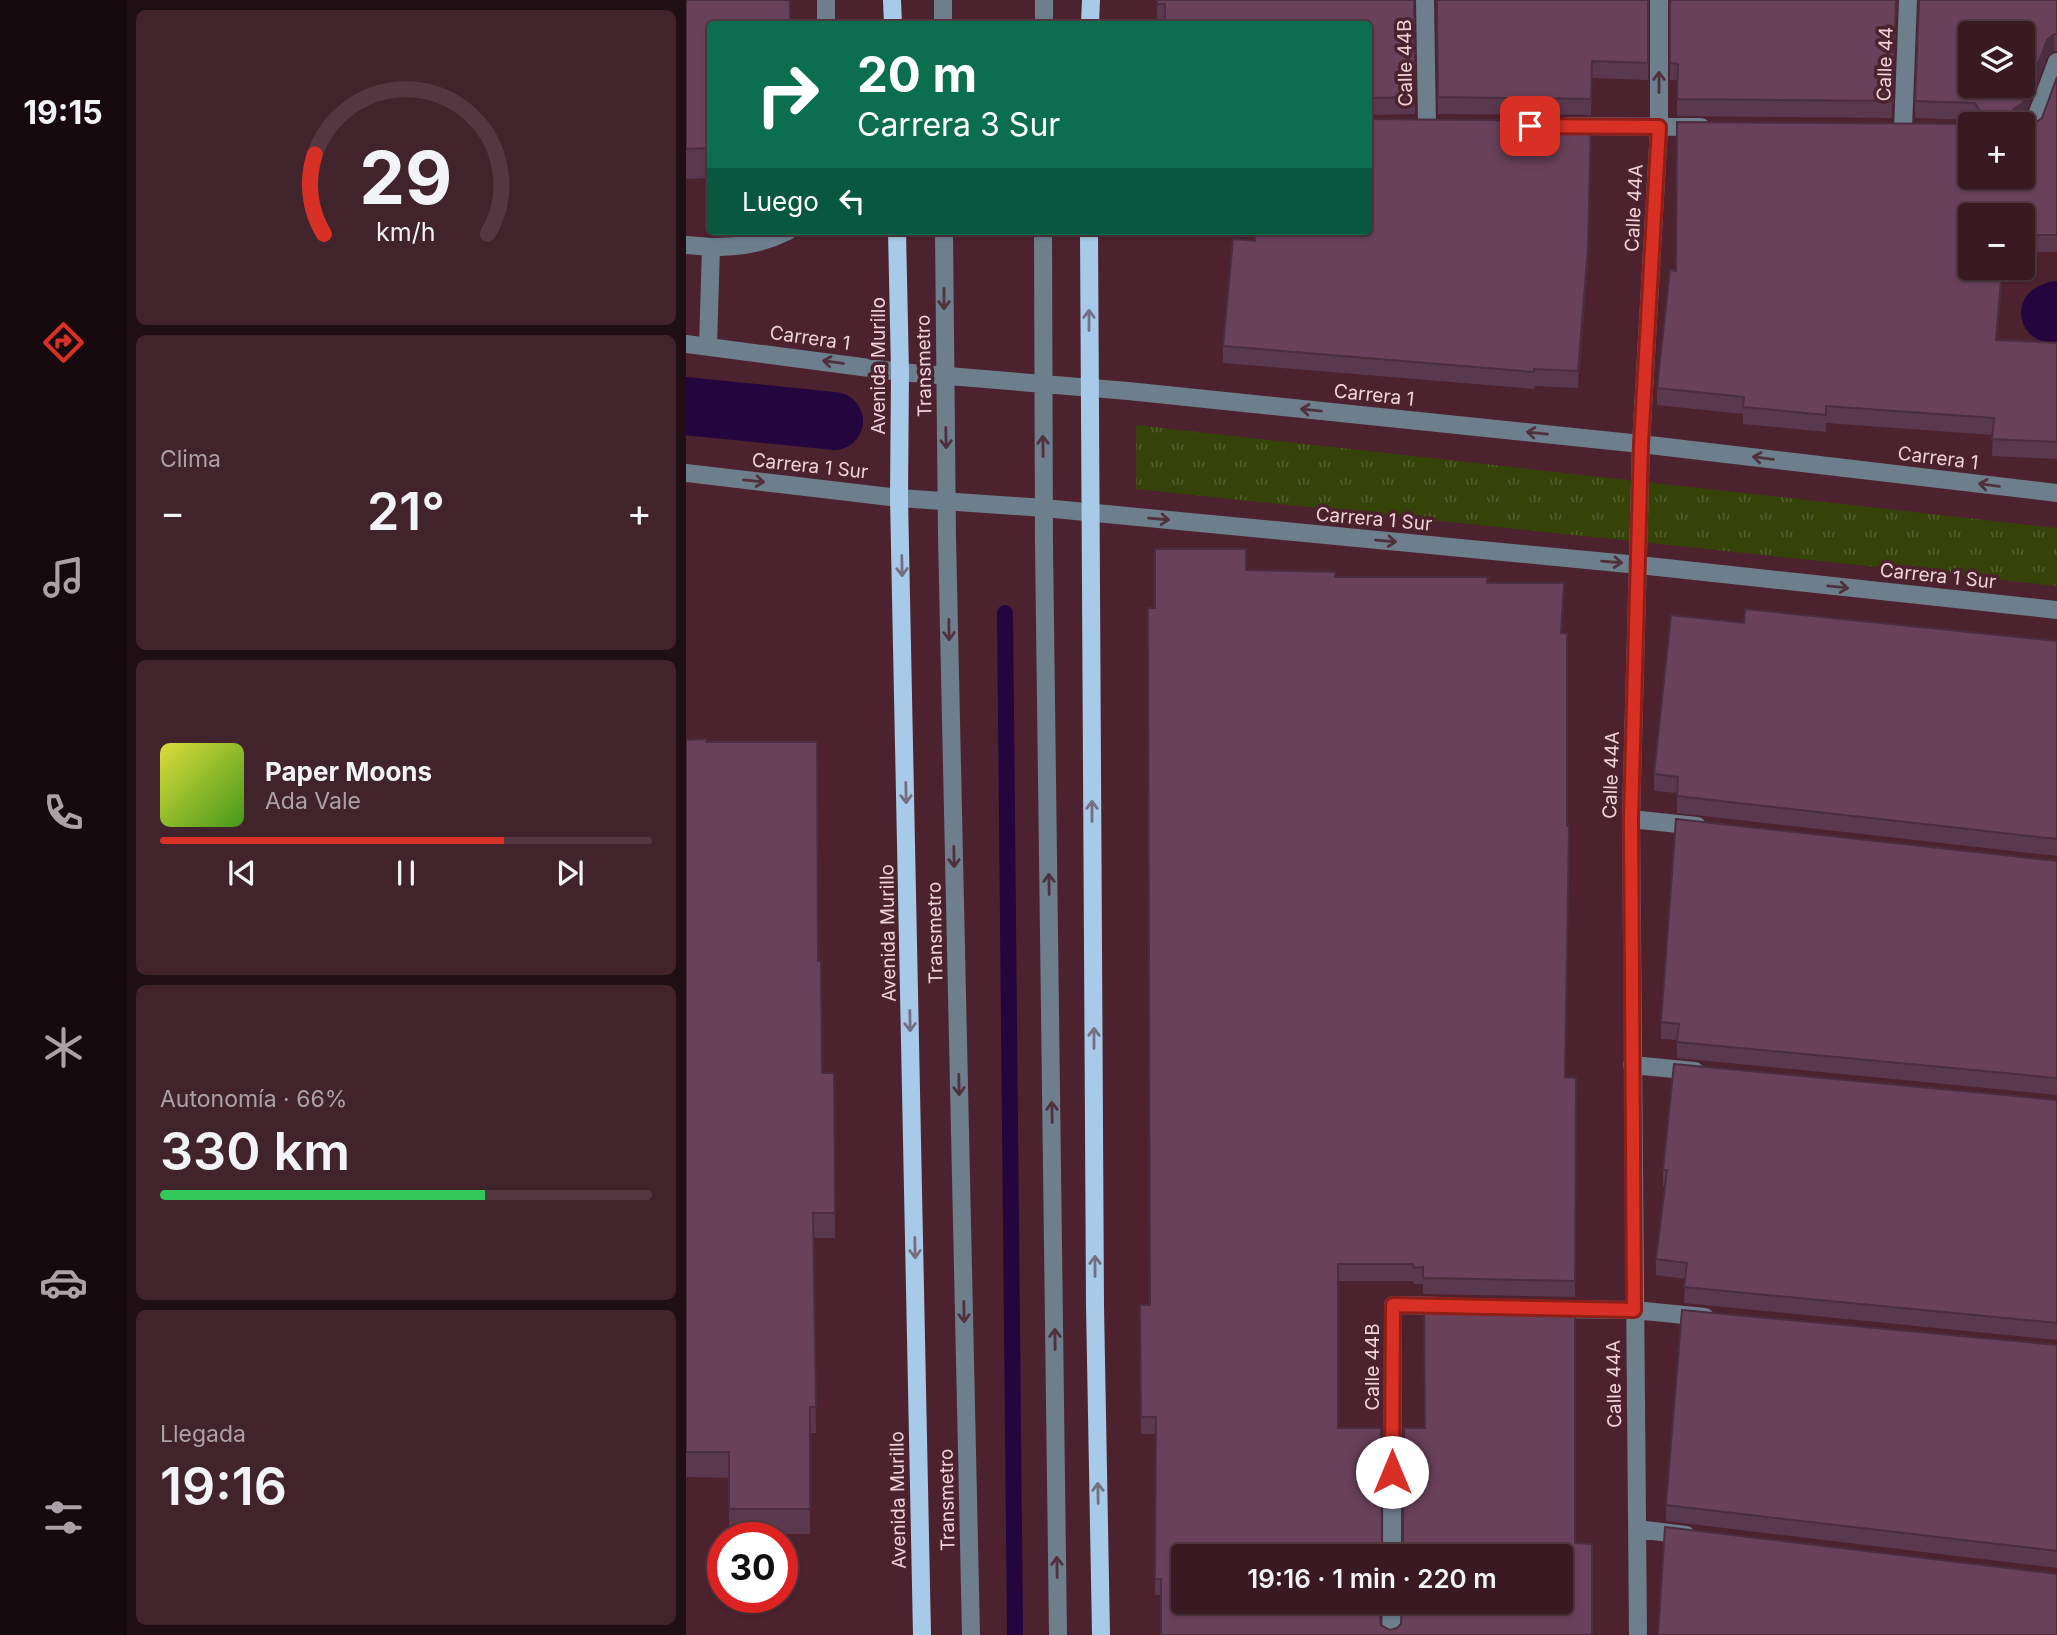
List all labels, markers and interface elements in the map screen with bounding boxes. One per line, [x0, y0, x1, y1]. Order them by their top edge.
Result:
street label: Calle 44B [1393, 19, 1417, 107]
map controls [1958, 21, 2035, 280]
button: layers [1958, 21, 2035, 98]
street label: Calle 44 [1872, 26, 1898, 102]
text: 20 m [857, 45, 977, 104]
icon: right [742, 49, 833, 140]
one-way arrow [1652, 71, 1666, 94]
text: 19:15 [23, 93, 103, 132]
pin [1500, 96, 1560, 156]
text: Carrera 3 Sur [857, 105, 1060, 144]
icon: arrive [1511, 107, 1549, 145]
button: + [1958, 112, 2035, 189]
text: 29 [359, 133, 453, 222]
street label: Calle 44A [1620, 164, 1648, 252]
icon: left [833, 182, 871, 220]
text: Luego [742, 186, 819, 217]
button: − [1958, 203, 2035, 280]
text: km/h [376, 216, 436, 246]
one-way arrow [938, 287, 951, 310]
street label: Avenida Murillo [867, 297, 890, 435]
one-way arrow [1082, 308, 1096, 331]
street label: Transmetro [912, 315, 936, 417]
icon: directions [39, 318, 88, 367]
street label: Carrera 1 [768, 321, 852, 355]
one-way arrow [822, 356, 844, 369]
street label: Carrera 1 [1333, 379, 1415, 411]
one-way arrow [1300, 403, 1323, 416]
one-way arrow [940, 426, 953, 449]
one-way arrow [1526, 426, 1549, 439]
one-way arrow [1036, 435, 1050, 458]
street label: Carrera 1 [1896, 442, 1980, 474]
text: Clima [160, 445, 221, 473]
street label: Carrera 1 Sur [751, 448, 869, 484]
one-way arrow [1753, 452, 1775, 465]
one-way arrow [742, 474, 765, 487]
one-way arrow [1978, 479, 2001, 492]
text: 21° [367, 480, 445, 543]
text: − [160, 489, 185, 535]
text: + [627, 489, 652, 535]
street label: Carrera 1 Sur [1315, 502, 1433, 536]
one-way arrow [1147, 513, 1170, 526]
one-way arrow [1374, 535, 1397, 548]
icon: music [39, 553, 88, 602]
one-way arrow [895, 554, 909, 577]
one-way arrow [1600, 556, 1623, 569]
street label: Carrera 1 Sur [1879, 558, 1997, 594]
one-way arrow [1827, 580, 1849, 593]
one-way arrow [943, 618, 956, 641]
street label: Calle 44A [1598, 731, 1624, 819]
text: Paper Moons [265, 756, 432, 787]
one-way arrow [899, 781, 913, 804]
text: Ada Vale [265, 787, 361, 815]
icon: phone [39, 788, 88, 837]
one-way arrow [1086, 800, 1099, 823]
one-way arrow [947, 846, 961, 869]
icon: previous [223, 854, 261, 892]
icon: pause [387, 854, 425, 892]
icon: next [551, 854, 589, 892]
street label: Avenida Murillo [875, 864, 901, 1002]
one-way arrow [1042, 873, 1055, 896]
street label: Transmetro [923, 882, 947, 984]
one-way arrow [904, 1009, 917, 1032]
icon: climate [39, 1023, 88, 1072]
one-way arrow [1087, 1027, 1101, 1050]
one-way arrow [952, 1073, 966, 1096]
text: Autonomía · 66% [160, 1085, 347, 1113]
one-way arrow [1045, 1101, 1058, 1124]
text: 330 km [160, 1120, 350, 1183]
one-way arrow [908, 1236, 921, 1259]
one-way arrow [1088, 1255, 1102, 1278]
icon: car [39, 1258, 88, 1307]
one-way arrow [957, 1300, 971, 1323]
street label: Calle 44B [1361, 1323, 1384, 1411]
one-way arrow [1048, 1328, 1061, 1351]
street label: Calle 44A [1602, 1340, 1626, 1428]
text: Llegada [160, 1420, 246, 1448]
street label: Avenida Murillo [885, 1431, 911, 1569]
position arrow [1355, 1435, 1429, 1509]
street label: Transmetro [935, 1449, 959, 1551]
text: 19:16 [160, 1455, 287, 1518]
one-way arrow [1092, 1482, 1105, 1505]
icon: filters [39, 1493, 88, 1542]
speed limit sign: 30 [707, 1522, 798, 1613]
one-way arrow [1051, 1556, 1064, 1579]
text: 19:16 · 1 min · 220 m [1247, 1563, 1497, 1594]

